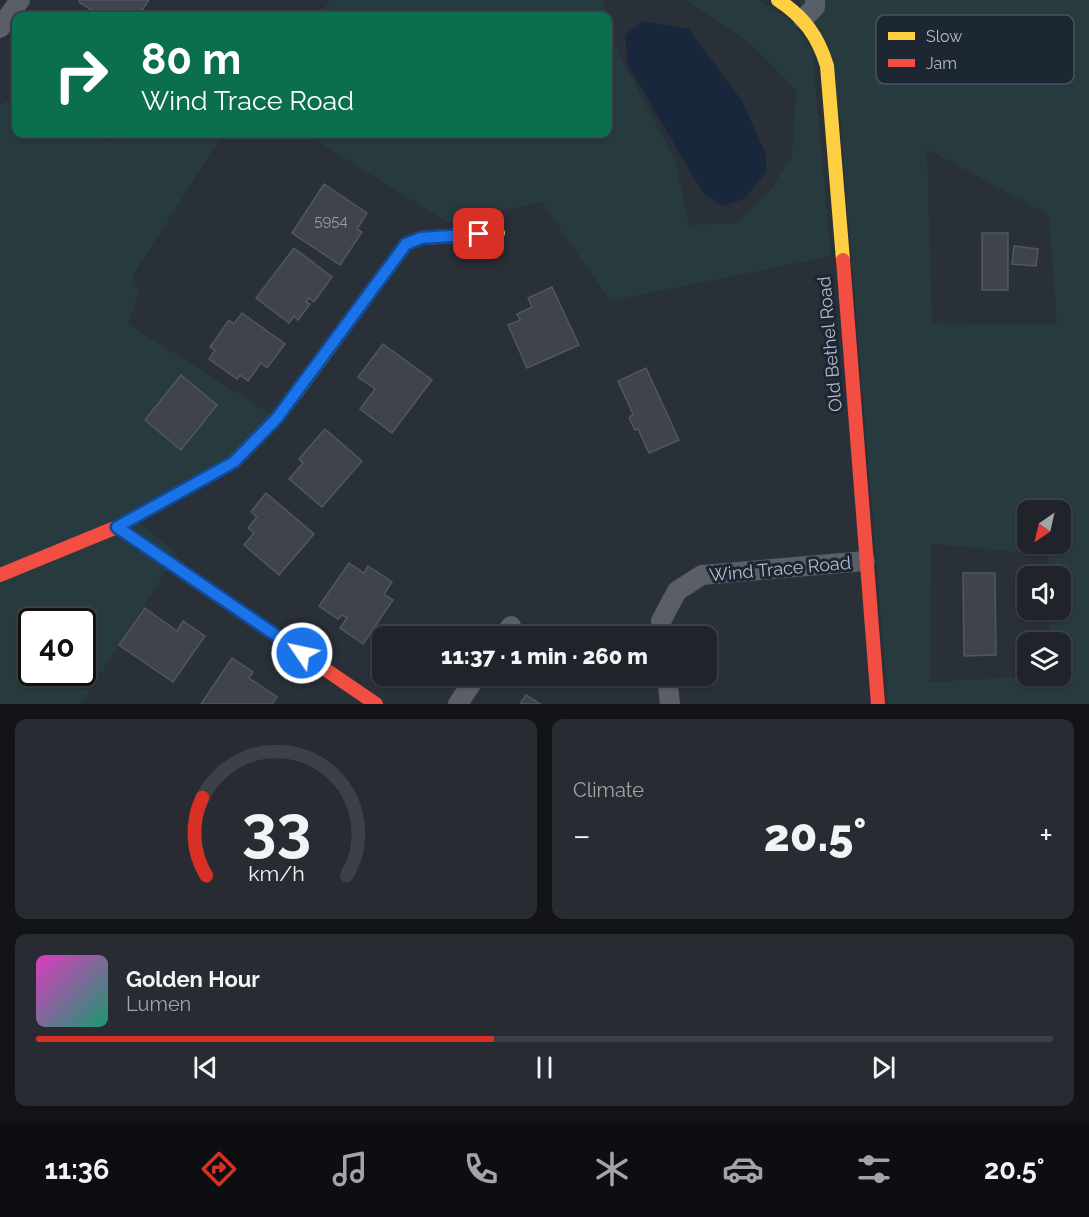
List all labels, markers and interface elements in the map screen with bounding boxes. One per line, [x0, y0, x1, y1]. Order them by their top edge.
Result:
legend [876, 15, 1074, 84]
text: Slow [926, 27, 962, 46]
text: 80 m [141, 35, 241, 84]
icon: right [42, 36, 120, 114]
text: Jam [926, 54, 957, 73]
text: Wind Trace Road [141, 85, 354, 116]
pin [453, 208, 504, 259]
house number: 5954 [314, 212, 348, 230]
icon: arrive [462, 217, 495, 250]
street label: Old Bethel Road [813, 275, 846, 413]
north arrow [1017, 500, 1071, 554]
map controls [1017, 500, 1071, 686]
street label: Wind Trace Road [708, 552, 852, 585]
button: sound [1017, 566, 1071, 620]
speed limit sign: 40 [18, 608, 96, 686]
position arrow [270, 621, 334, 685]
button: layers [1017, 632, 1071, 686]
text: 11:37 · 1 min · 260 m [441, 643, 648, 669]
text: Climate [573, 778, 644, 802]
text: 33 [241, 791, 311, 865]
text: 20.5° [764, 809, 866, 862]
text: − [573, 816, 591, 855]
text: + [1039, 816, 1053, 855]
text: km/h [248, 861, 304, 886]
text: Golden Hour [126, 966, 260, 992]
text: Lumen [126, 992, 191, 1016]
icon: previous [189, 1051, 222, 1084]
icon: pause [528, 1051, 561, 1084]
icon: next [867, 1051, 900, 1084]
icon: directions [198, 1148, 240, 1190]
icon: music [329, 1148, 371, 1190]
icon: phone [460, 1148, 502, 1190]
icon: climate [591, 1148, 633, 1190]
icon: car [722, 1148, 764, 1190]
icon: filters [853, 1148, 895, 1190]
text: 11:36 [44, 1154, 109, 1185]
text: 20.5° [984, 1154, 1045, 1185]

